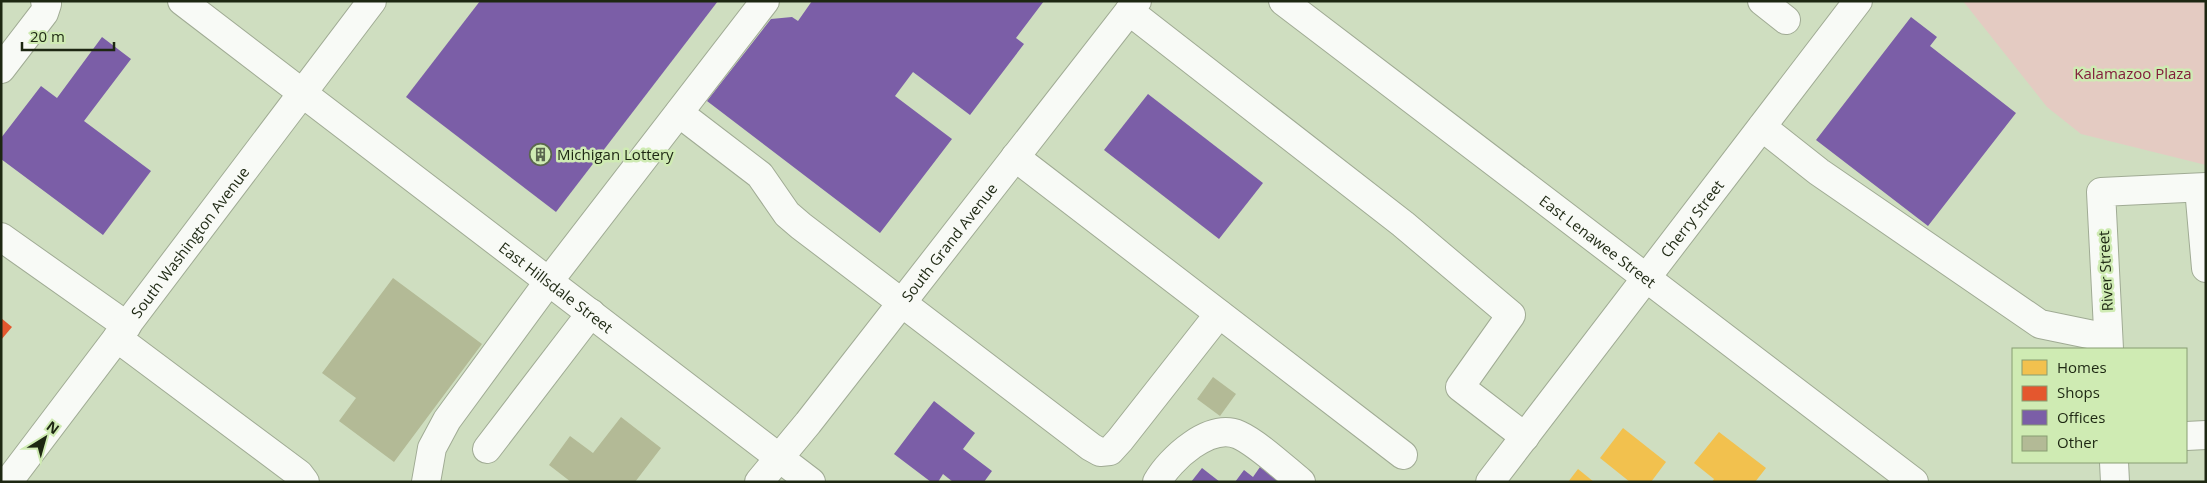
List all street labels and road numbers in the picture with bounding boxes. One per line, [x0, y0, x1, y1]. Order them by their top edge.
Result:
street label: South Washington Avenue [126, 162, 253, 322]
street label: Cherry Street [1656, 175, 1728, 261]
street label: South Grand Avenue [897, 179, 1001, 305]
street label: East Lenawee Street [1536, 190, 1660, 292]
street label: River Street [2093, 230, 2117, 312]
street label: East Hillsdale Street [495, 237, 617, 337]

